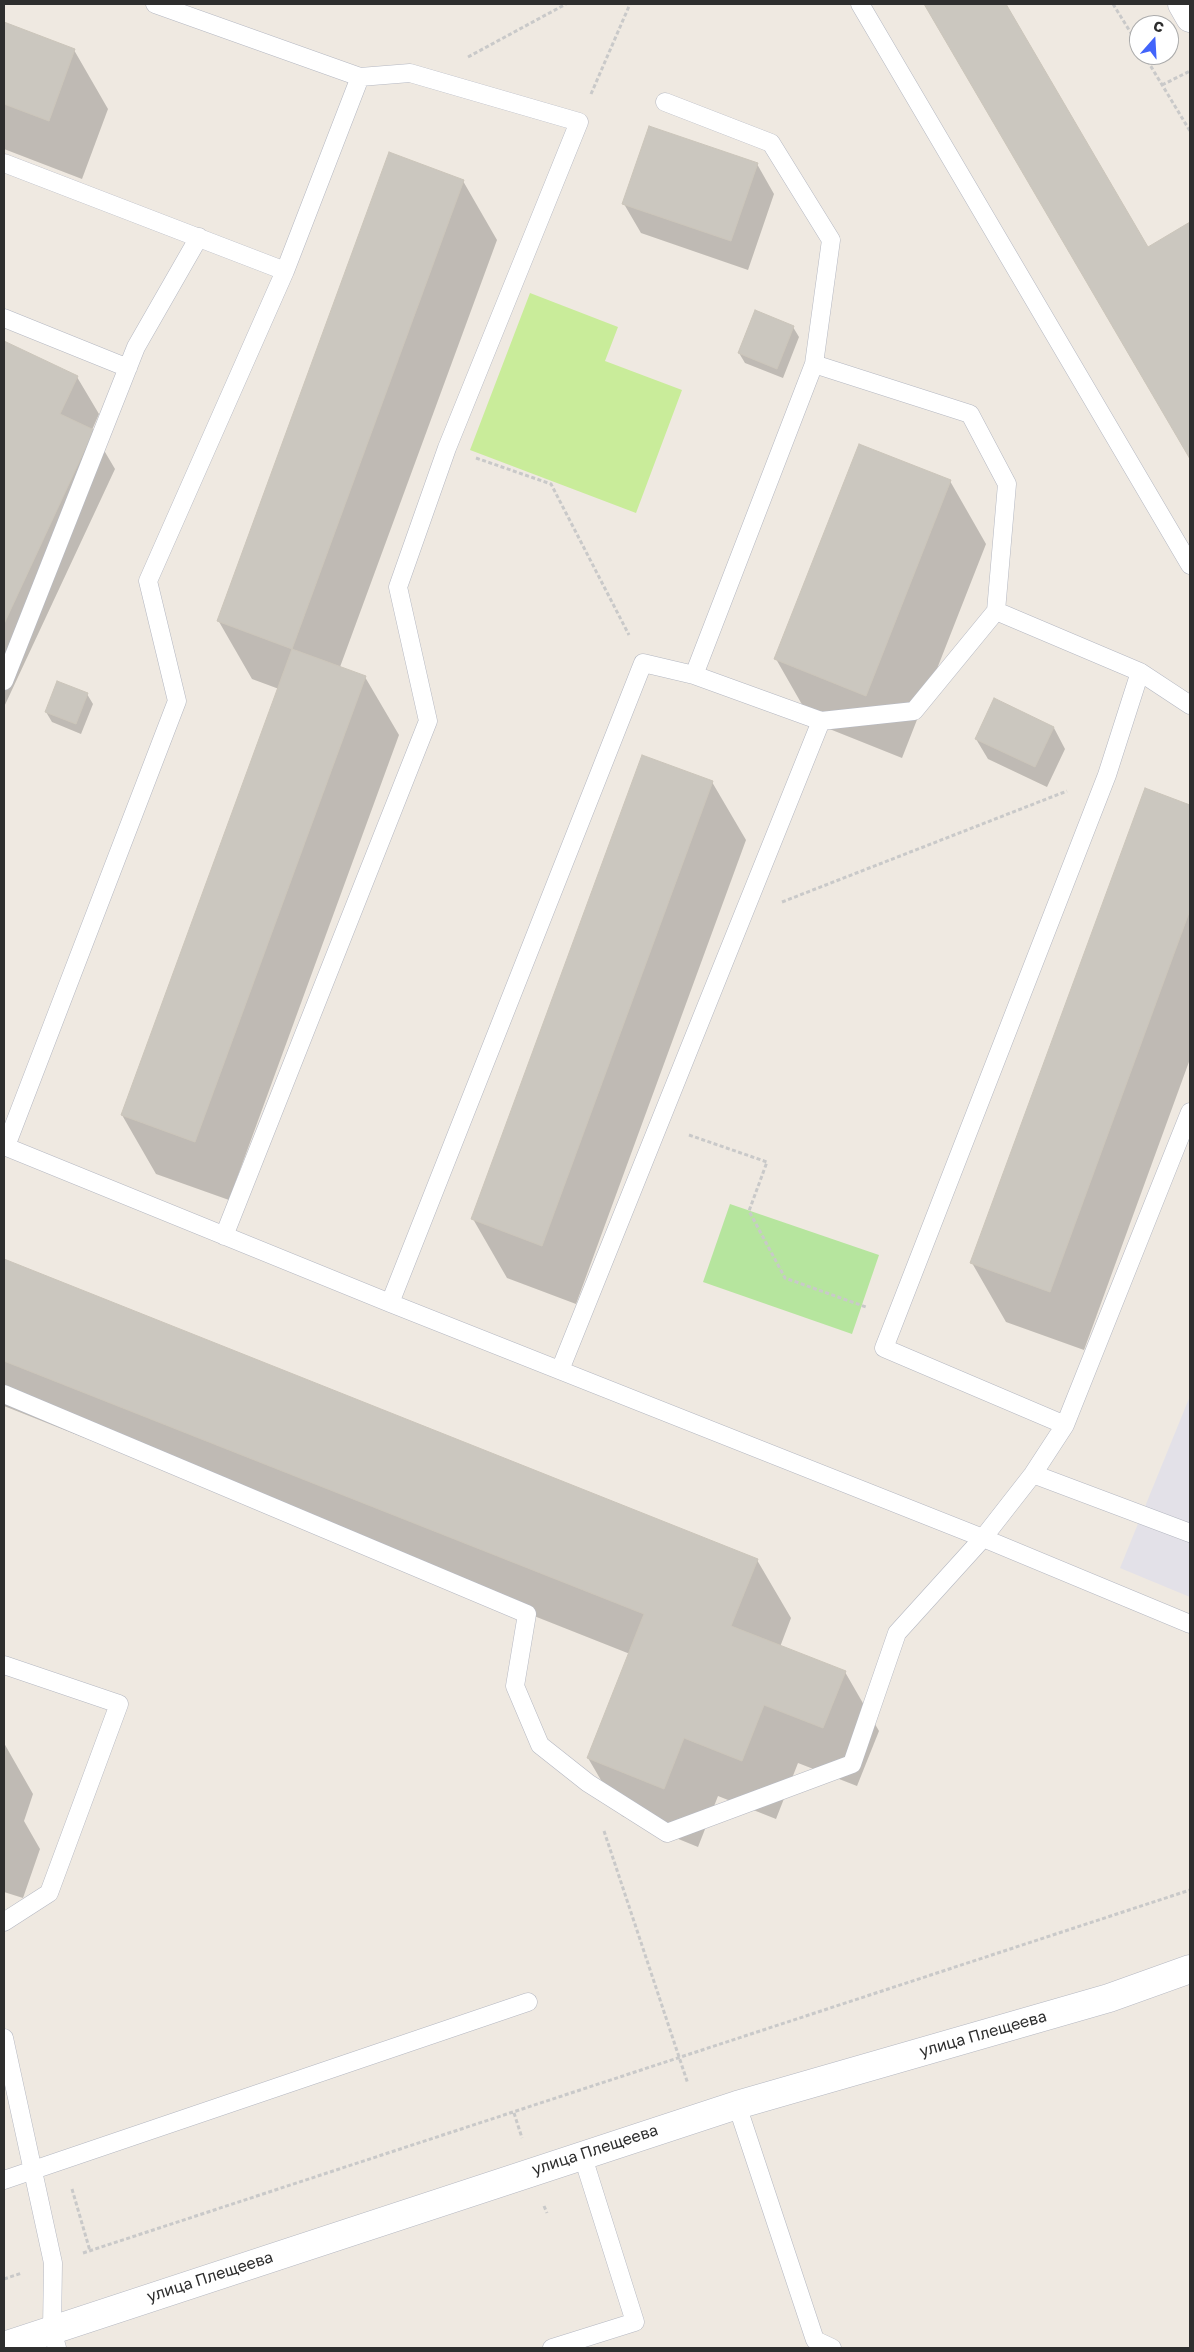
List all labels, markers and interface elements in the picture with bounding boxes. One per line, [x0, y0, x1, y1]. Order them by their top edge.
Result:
north arrow [1129, 15, 1179, 65]
text: С [1151, 17, 1166, 36]
street label: улица Плещеева [917, 2007, 1049, 2061]
street label: улица Плещеева [529, 2121, 661, 2179]
street label: улица Плещеева [144, 2248, 276, 2306]

